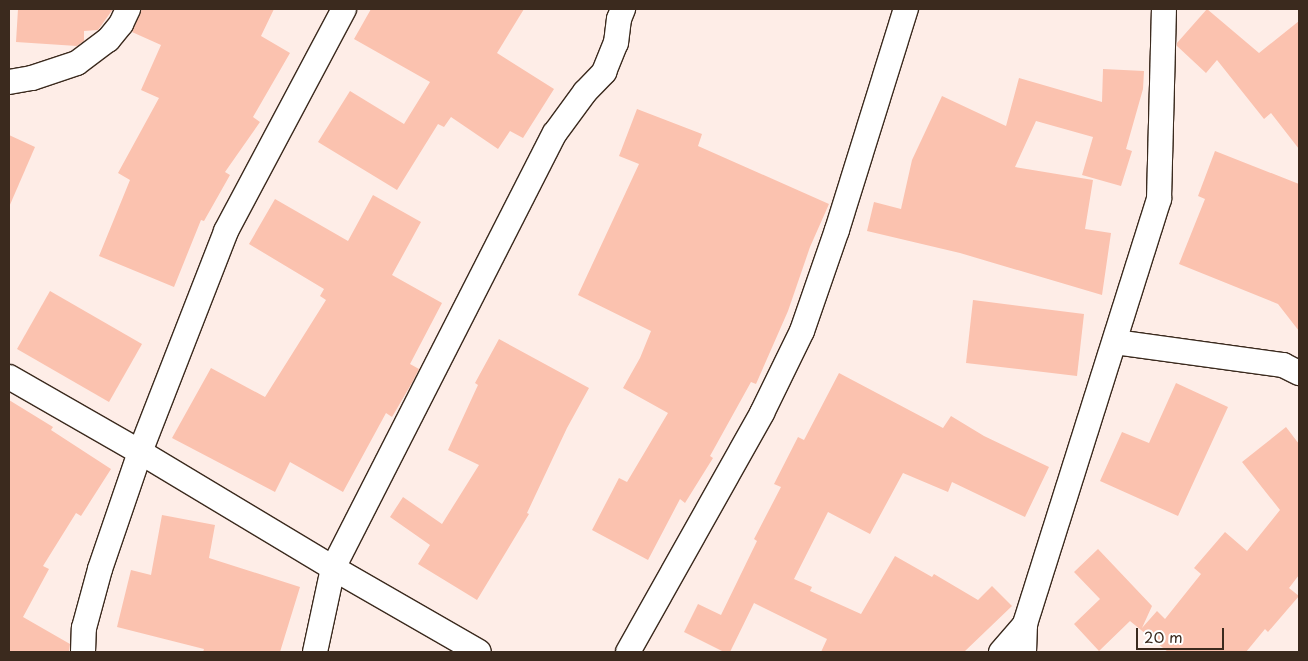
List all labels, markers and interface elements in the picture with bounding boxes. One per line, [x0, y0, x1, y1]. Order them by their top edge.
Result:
scale bar [1138, 618, 1226, 650]
text: 20 m [1144, 625, 1183, 648]

